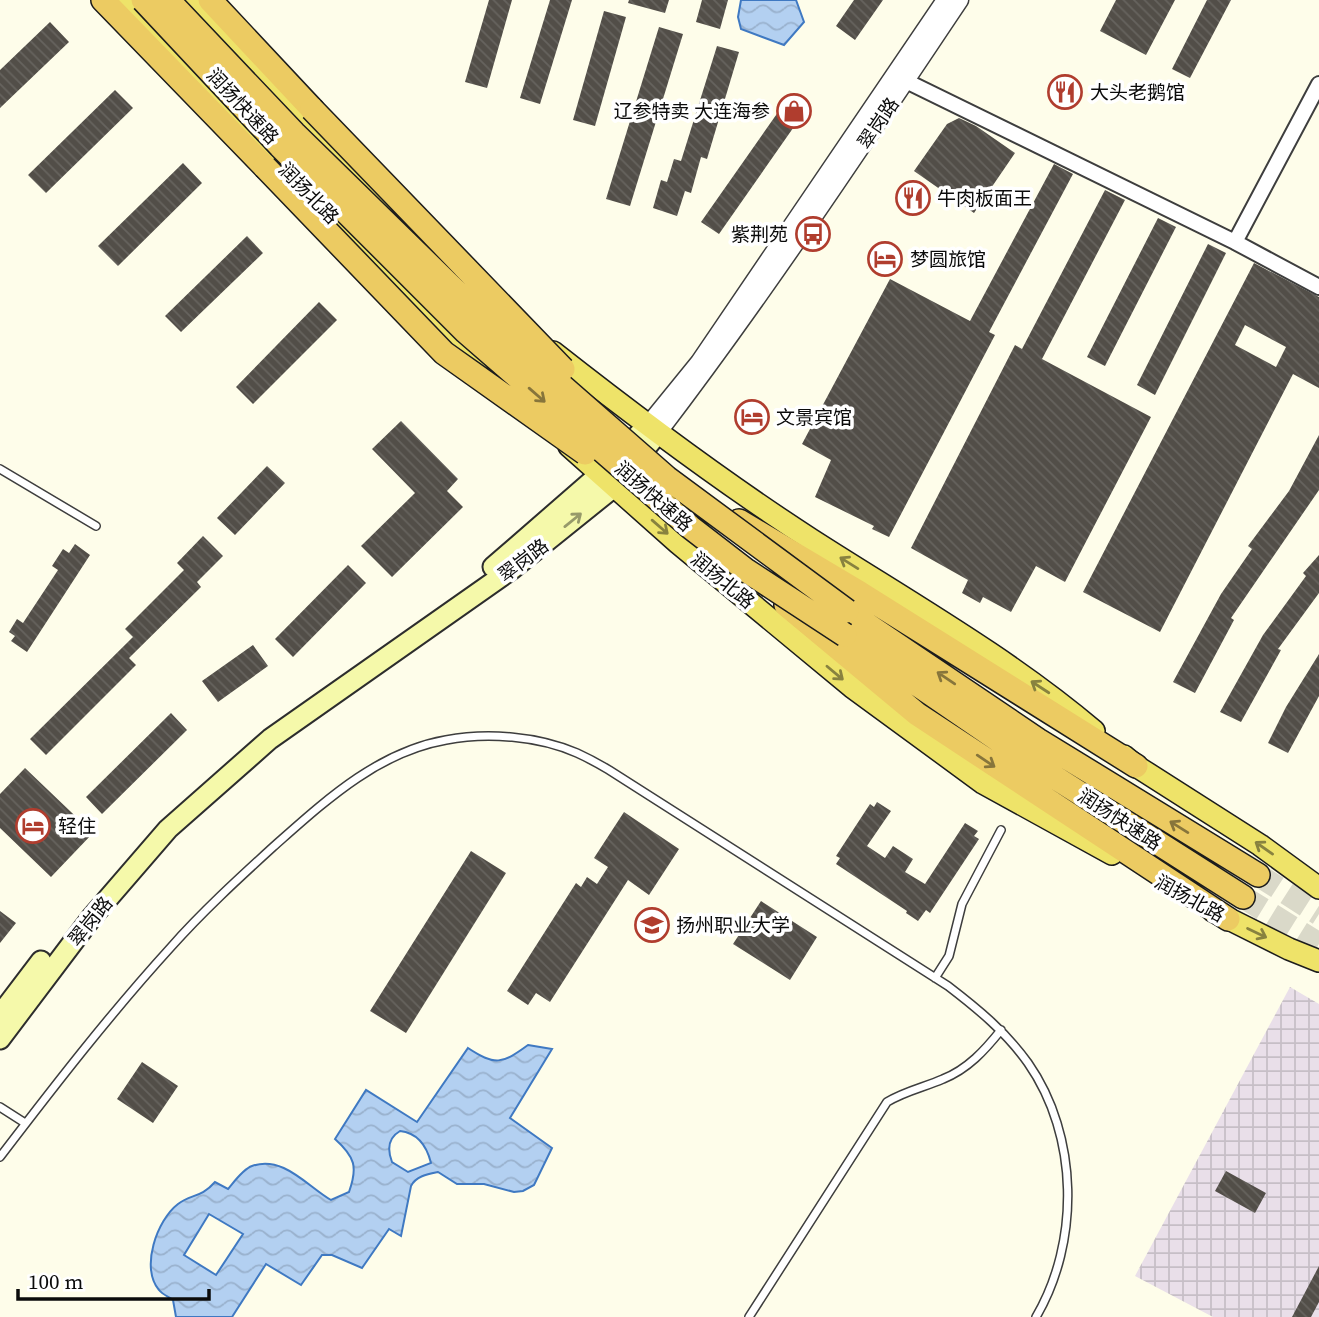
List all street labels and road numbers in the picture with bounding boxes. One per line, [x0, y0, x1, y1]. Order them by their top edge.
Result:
street label: 润扬快速路 [201, 62, 285, 150]
street label: 翠岗路 [851, 92, 905, 154]
street label: 润扬北路 [273, 157, 345, 229]
street label: 润扬快速路 [610, 455, 698, 537]
street label: 翠岗路 [492, 532, 554, 588]
street label: 润扬北路 [686, 546, 760, 614]
street label: 润扬快速路 [1073, 782, 1167, 856]
street label: 润扬北路 [1150, 868, 1230, 928]
street label: 翠岗路 [62, 891, 118, 951]

